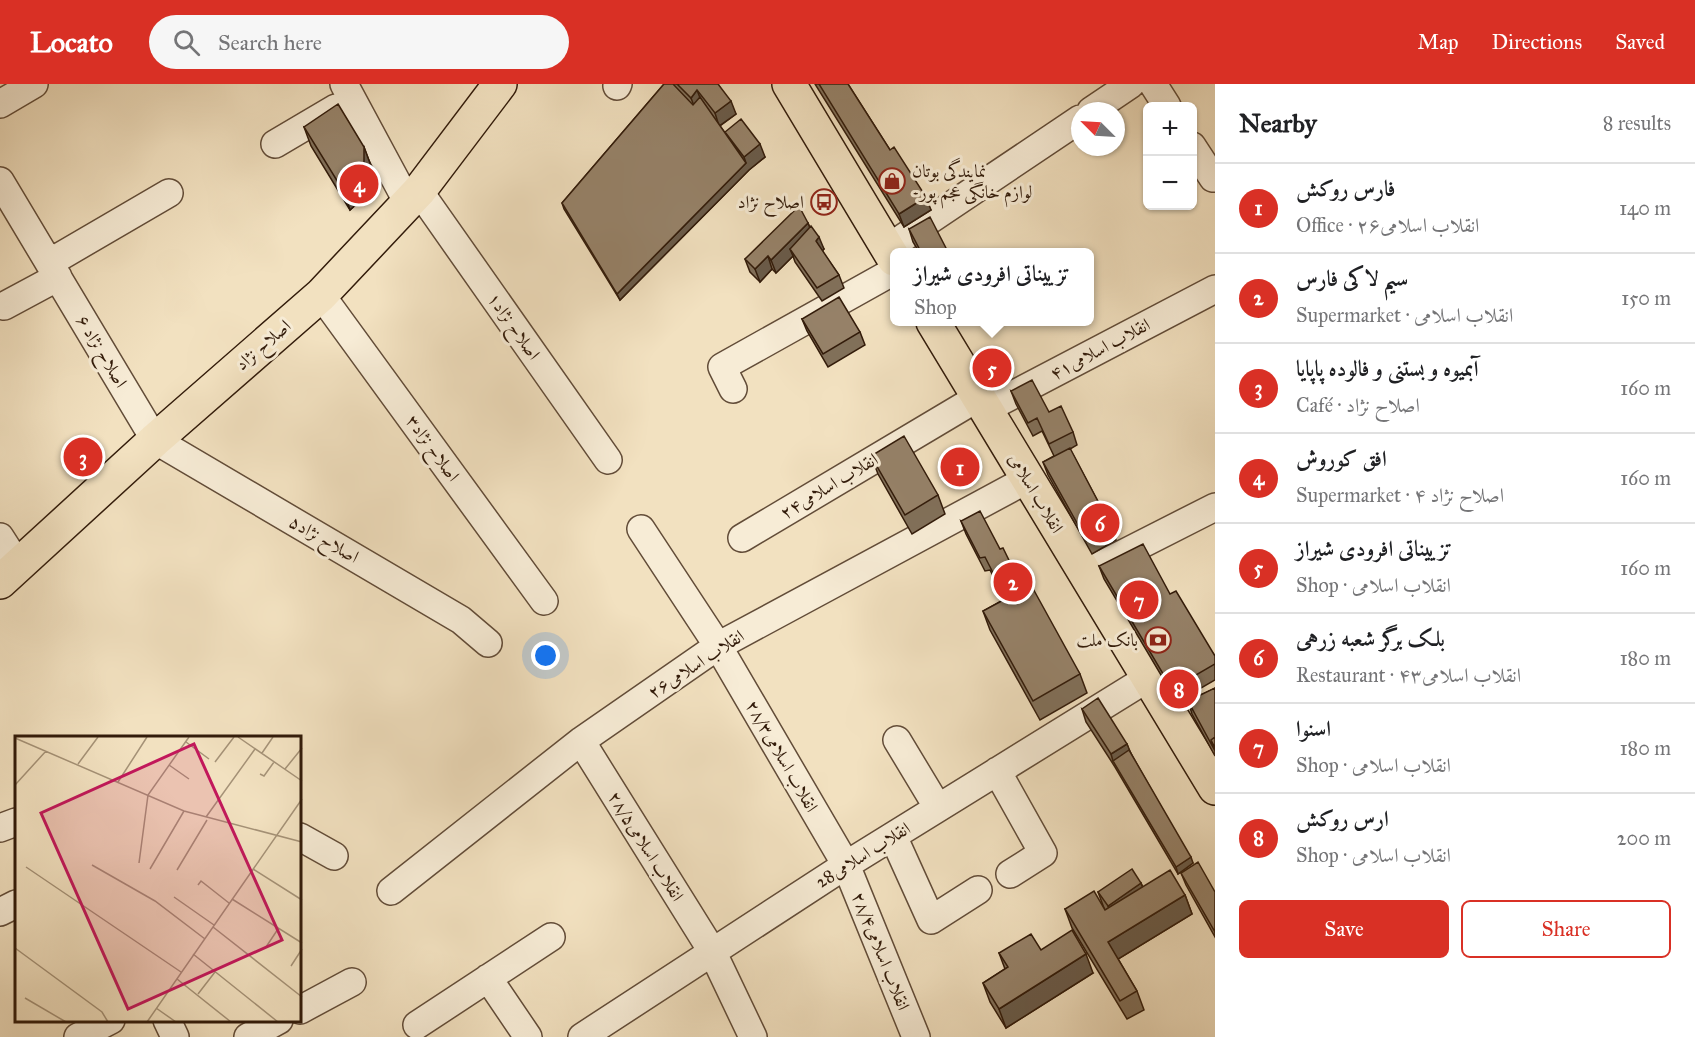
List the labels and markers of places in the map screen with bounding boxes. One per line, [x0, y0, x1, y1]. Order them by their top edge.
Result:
place label: نمایندگی بوتان -لوازم خانگی عجم پور [912, 157, 1032, 209]
pin: 4 [340, 162, 378, 206]
shop icon: نمایندگی بوتان -لوازم خانگی عجم پور [877, 166, 907, 196]
bus stop icon: اصلاح نژاد [809, 187, 839, 217]
place label: اصلاح نژاد [738, 191, 804, 218]
pin: 5 [972, 346, 1012, 390]
pin: 3 [64, 434, 103, 479]
pin: 1 [940, 444, 980, 490]
pin: 6 [1080, 500, 1120, 546]
pin: 2 [994, 560, 1032, 604]
pin: 7 [1120, 578, 1158, 622]
bank icon: بانک ملت [1143, 625, 1173, 655]
place label: بانک ملت [1076, 629, 1138, 651]
pin: 8 [1160, 666, 1198, 712]

